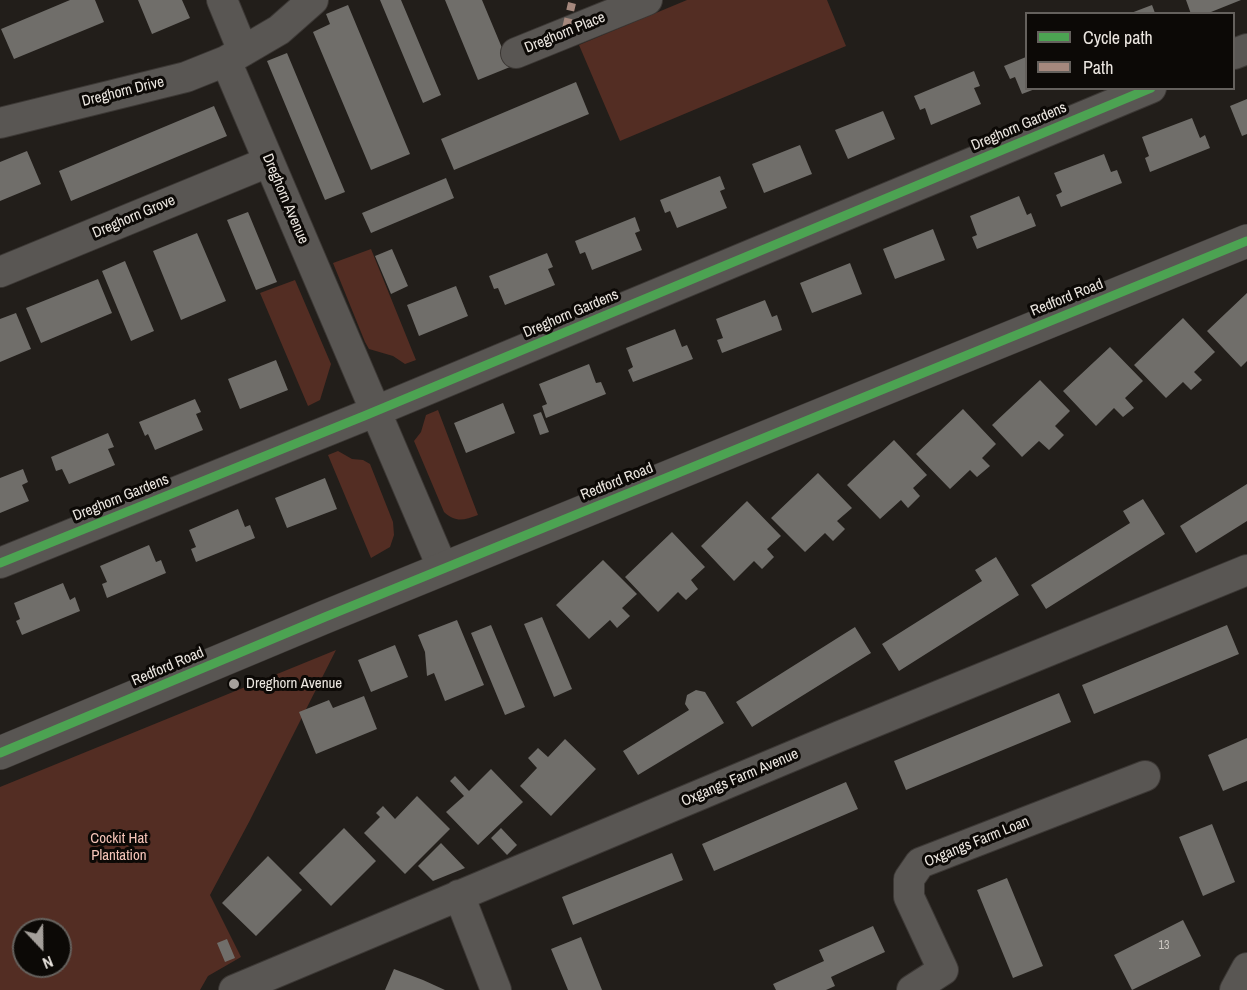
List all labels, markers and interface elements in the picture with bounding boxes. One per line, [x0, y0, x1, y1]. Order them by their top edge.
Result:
street label: Dreghorn Place [522, 9, 608, 57]
legend [1025, 12, 1235, 90]
text: Cycle path [1083, 25, 1153, 50]
text: Path [1083, 55, 1113, 80]
street label: Dreghorn Drive [80, 73, 166, 111]
street label: Dreghorn Gardens [969, 99, 1069, 155]
street label: Dreghorn Avenue [258, 151, 312, 247]
street label: Dreghorn Grove [90, 191, 178, 243]
street label: Redford Road [1028, 275, 1106, 321]
street label: Dreghorn Gardens [521, 286, 621, 342]
street label: Redford Road [578, 459, 656, 505]
street label: Dreghorn Gardens [70, 471, 172, 525]
street label: Redford Road [129, 644, 207, 690]
place label: Dreghorn Avenue [246, 675, 342, 693]
marker: Dreghorn Avenue [227, 677, 241, 691]
street label: Oxgangs Farm Avenue [679, 745, 801, 811]
street label: Oxgangs Farm Loan [922, 813, 1032, 871]
park label: Cockit Hat Plantation [90, 830, 148, 865]
north arrow [12, 918, 72, 978]
house number: 13 [1159, 939, 1169, 953]
text: N [39, 951, 57, 975]

